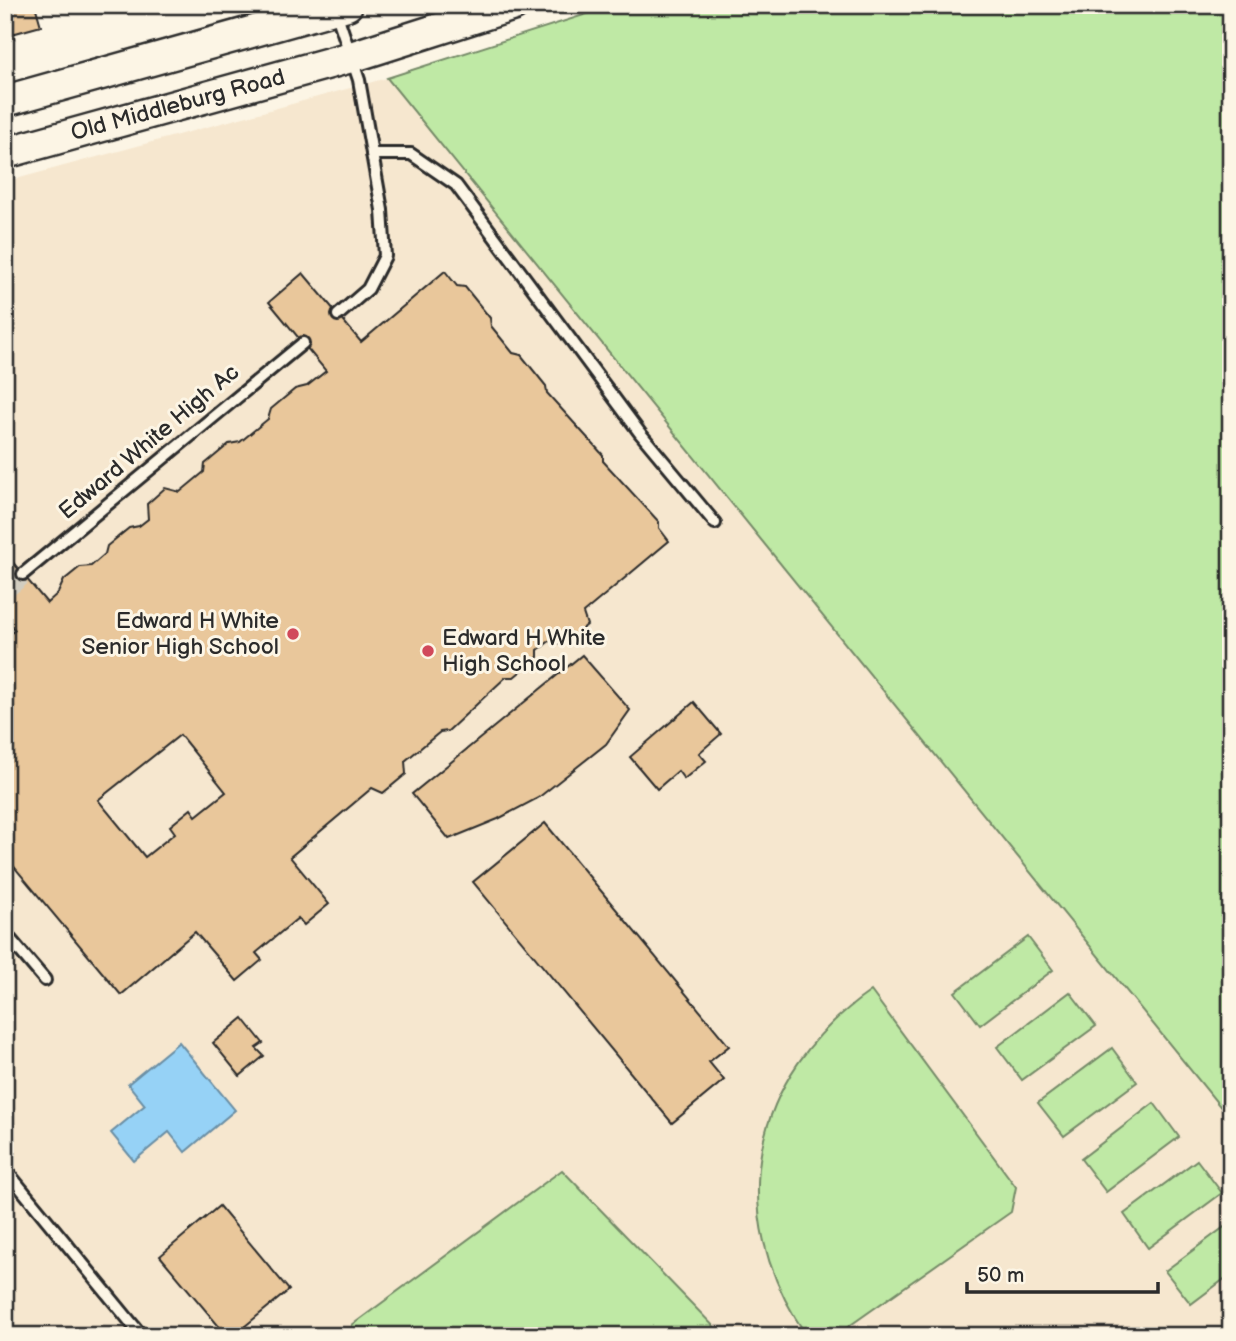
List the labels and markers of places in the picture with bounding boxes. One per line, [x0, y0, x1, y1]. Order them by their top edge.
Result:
place label: Edward H White Senior High School [81, 607, 279, 661]
place label: Edward H White High School [442, 624, 605, 678]
marker: Edward H White Senior High School [285, 626, 301, 642]
marker: Edward H White High School [420, 643, 436, 659]

